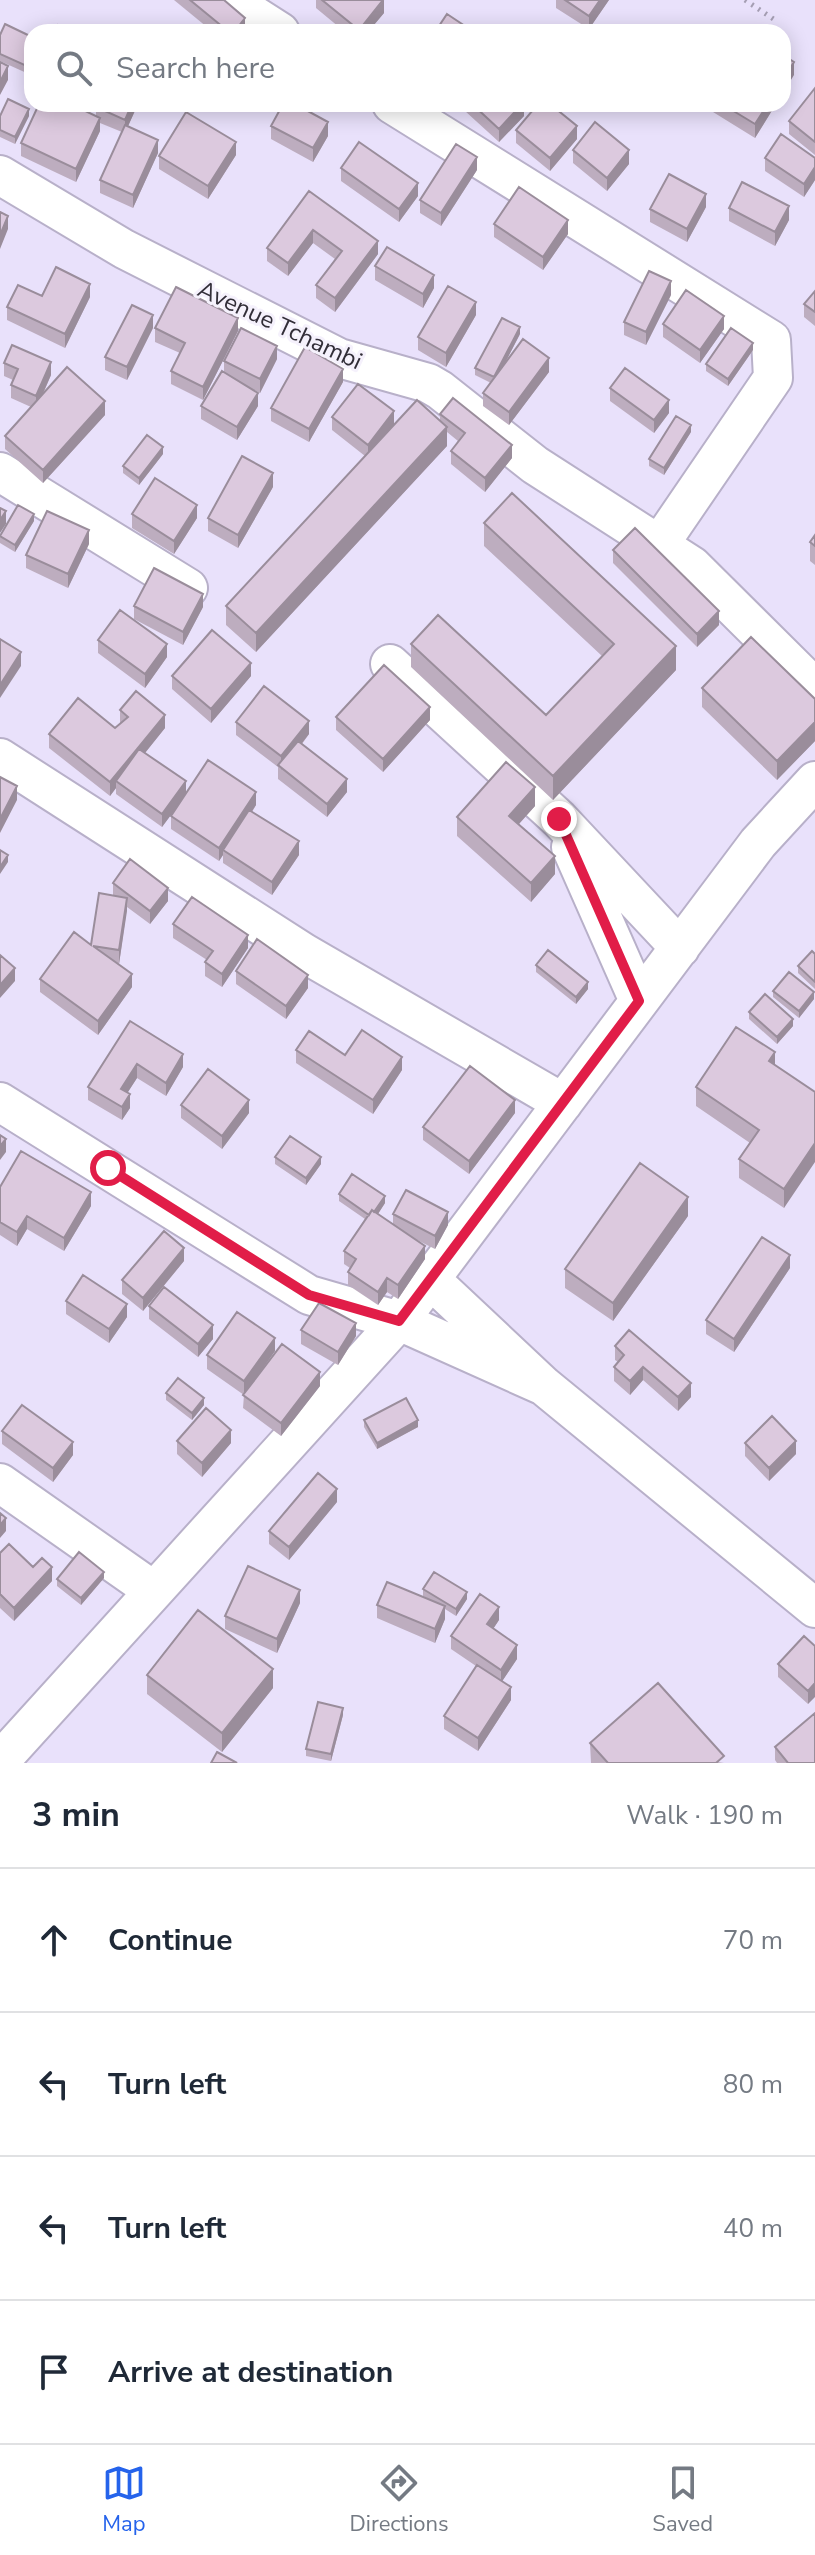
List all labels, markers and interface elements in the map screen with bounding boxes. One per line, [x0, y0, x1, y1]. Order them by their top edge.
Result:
search box [24, 24, 791, 112]
icon: search [52, 46, 96, 90]
text: Search here [116, 48, 275, 89]
street label: Avenue Tchambi [193, 273, 367, 377]
route end [541, 801, 577, 837]
route start [90, 1150, 126, 1186]
text: 3 min [32, 1792, 120, 1838]
text: Walk · 190 m [626, 1798, 783, 1833]
icon: ahead [32, 1918, 76, 1962]
text: Continue [108, 1920, 233, 1961]
text: 70 m [723, 1923, 783, 1958]
icon: left [32, 2062, 76, 2106]
text: Turn left [108, 2064, 226, 2105]
text: 80 m [723, 2067, 783, 2102]
icon: left [32, 2206, 76, 2250]
text: Turn left [108, 2208, 226, 2249]
text: 40 m [723, 2211, 783, 2246]
icon: arrive [32, 2350, 76, 2394]
text: Arrive at destination [108, 2352, 393, 2393]
tab: Map [102, 2461, 146, 2539]
tab: Directions [350, 2461, 449, 2539]
tab: Saved [652, 2461, 713, 2539]

